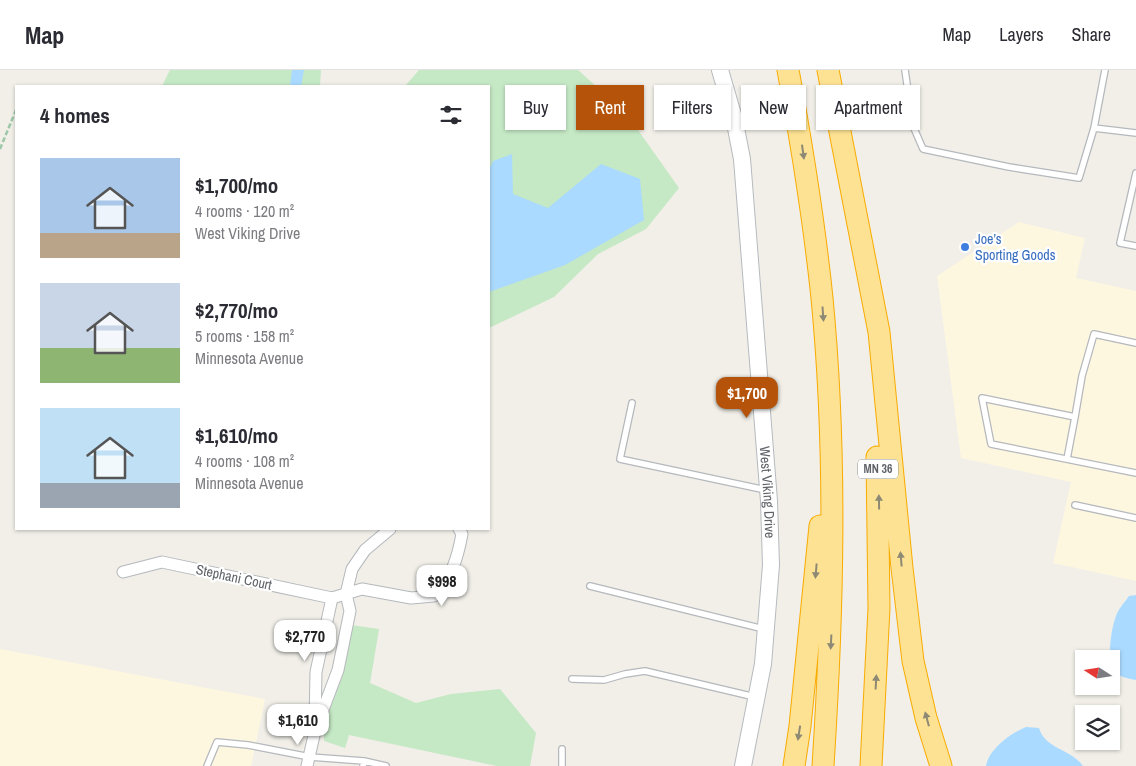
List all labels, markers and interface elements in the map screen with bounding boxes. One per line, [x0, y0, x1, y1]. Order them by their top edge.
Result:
text: Map [25, 19, 64, 51]
text: Map [943, 22, 971, 47]
text: Layers [999, 22, 1044, 47]
text: Share [1072, 22, 1111, 47]
chip: Buy [505, 85, 566, 130]
chip: Rent [576, 85, 644, 130]
chip: Filters [654, 85, 731, 130]
chip: New [741, 85, 806, 130]
chip: Apartment [816, 85, 920, 130]
text: 4 homes [40, 101, 110, 130]
icon: filters [437, 101, 465, 129]
one-way arrow [799, 145, 807, 161]
text: $1,700/mo [195, 171, 278, 200]
icon: home [80, 178, 140, 238]
text: 4 rooms · 120 m² [195, 200, 294, 222]
text: West Viking Drive [195, 222, 300, 244]
place label: Joe’s Sporting Goods [975, 230, 1056, 264]
marker: Joe’s Sporting Goods [959, 241, 971, 253]
text: $2,770/mo [195, 296, 278, 325]
icon: home [80, 303, 140, 363]
one-way arrow [819, 306, 827, 322]
text: 5 rooms · 158 m² [195, 325, 294, 347]
text: Minnesota Avenue [195, 347, 303, 369]
pin: $1,700 [706, 376, 788, 419]
text: $1,700 [727, 382, 767, 404]
text: $1,610/mo [195, 421, 278, 450]
icon: home [80, 428, 140, 488]
street label: West Viking Drive [756, 445, 779, 539]
text: 4 rooms · 108 m² [195, 450, 294, 472]
road number: MN 36 [858, 459, 898, 478]
text: Minnesota Avenue [195, 472, 303, 494]
one-way arrow [875, 494, 883, 510]
one-way arrow [897, 551, 905, 567]
street label: Stephani Court [194, 560, 274, 594]
pin: $998 [412, 564, 472, 607]
one-way arrow [811, 564, 819, 580]
text: $998 [427, 570, 457, 592]
pin: $2,770 [264, 620, 346, 662]
text: $2,770 [285, 625, 325, 647]
one-way arrow [826, 634, 834, 650]
north arrow [1075, 650, 1120, 695]
map controls [1075, 650, 1120, 750]
one-way arrow [872, 674, 880, 690]
pin: $1,610 [257, 704, 339, 746]
button: layers [1075, 705, 1120, 750]
text: $1,610 [278, 709, 318, 731]
one-way arrow [922, 712, 930, 727]
one-way arrow [795, 725, 803, 741]

